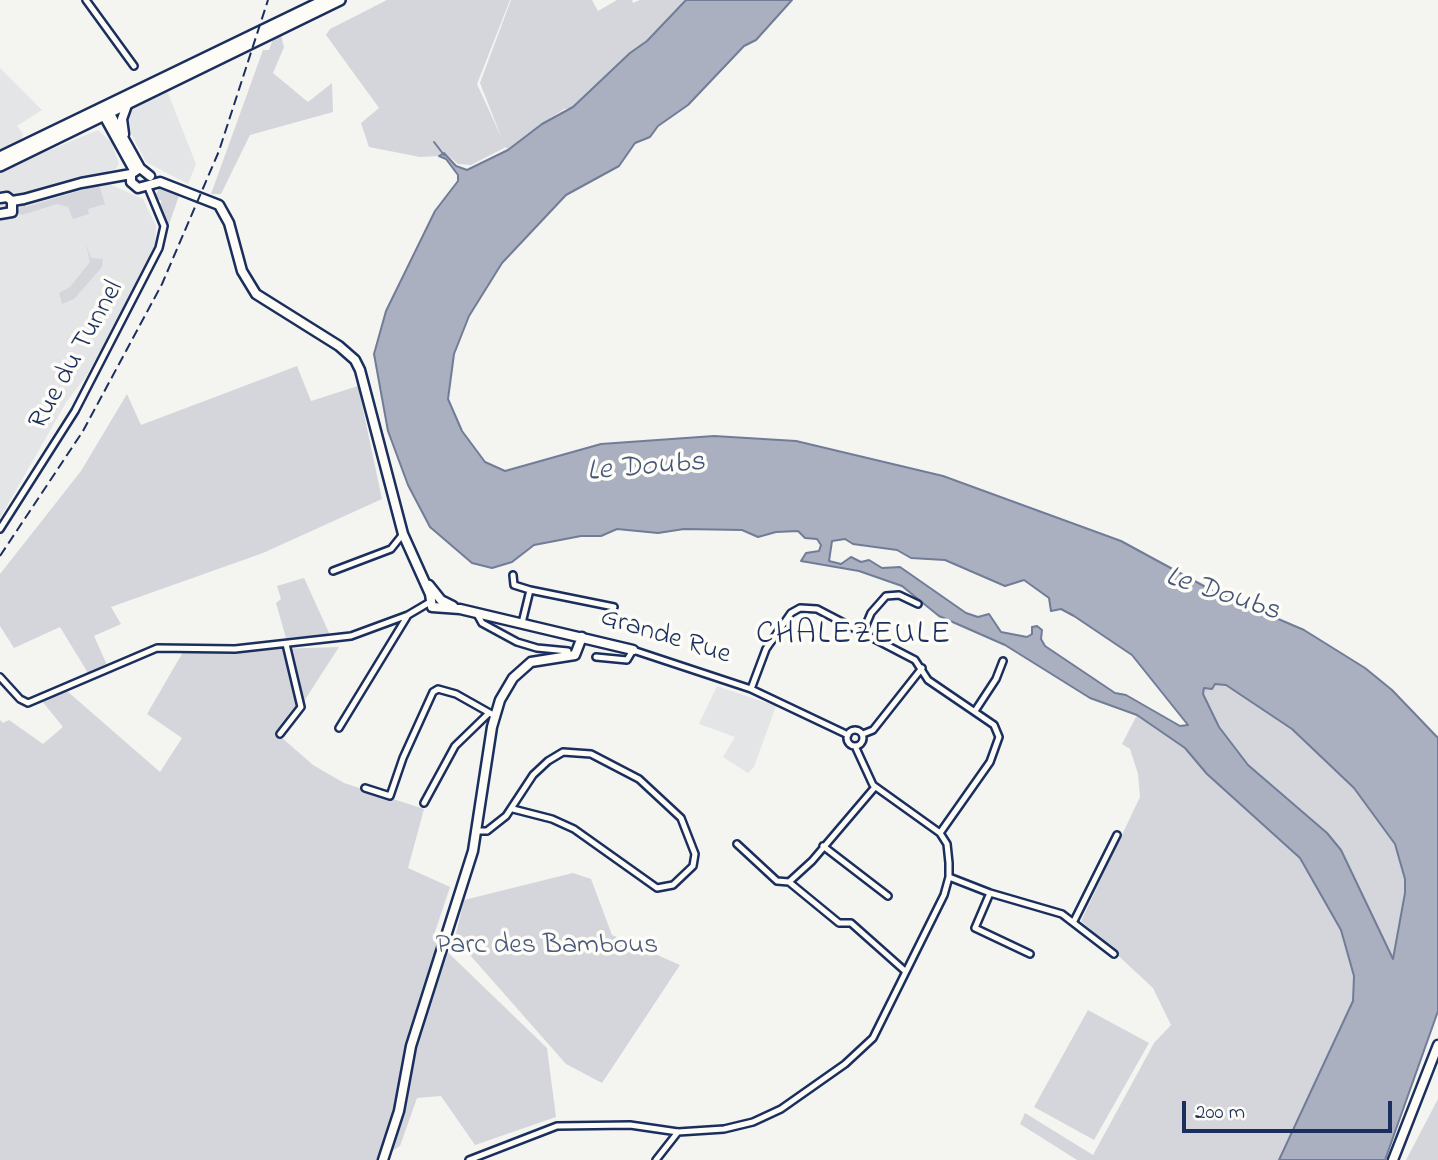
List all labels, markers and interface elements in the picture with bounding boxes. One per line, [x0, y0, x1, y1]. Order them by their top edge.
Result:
street label: Rue du Tunnel [23, 276, 133, 436]
water label: Le Doubs [586, 446, 706, 492]
water label: Le Doubs [1160, 561, 1284, 631]
street label: Grande Rue [596, 602, 734, 674]
district label: CHALEZEULE [757, 618, 951, 656]
park label: Parc des Bambous [436, 930, 658, 964]
scale bar [1186, 1086, 1396, 1130]
text: 200 m [1195, 1098, 1245, 1128]

